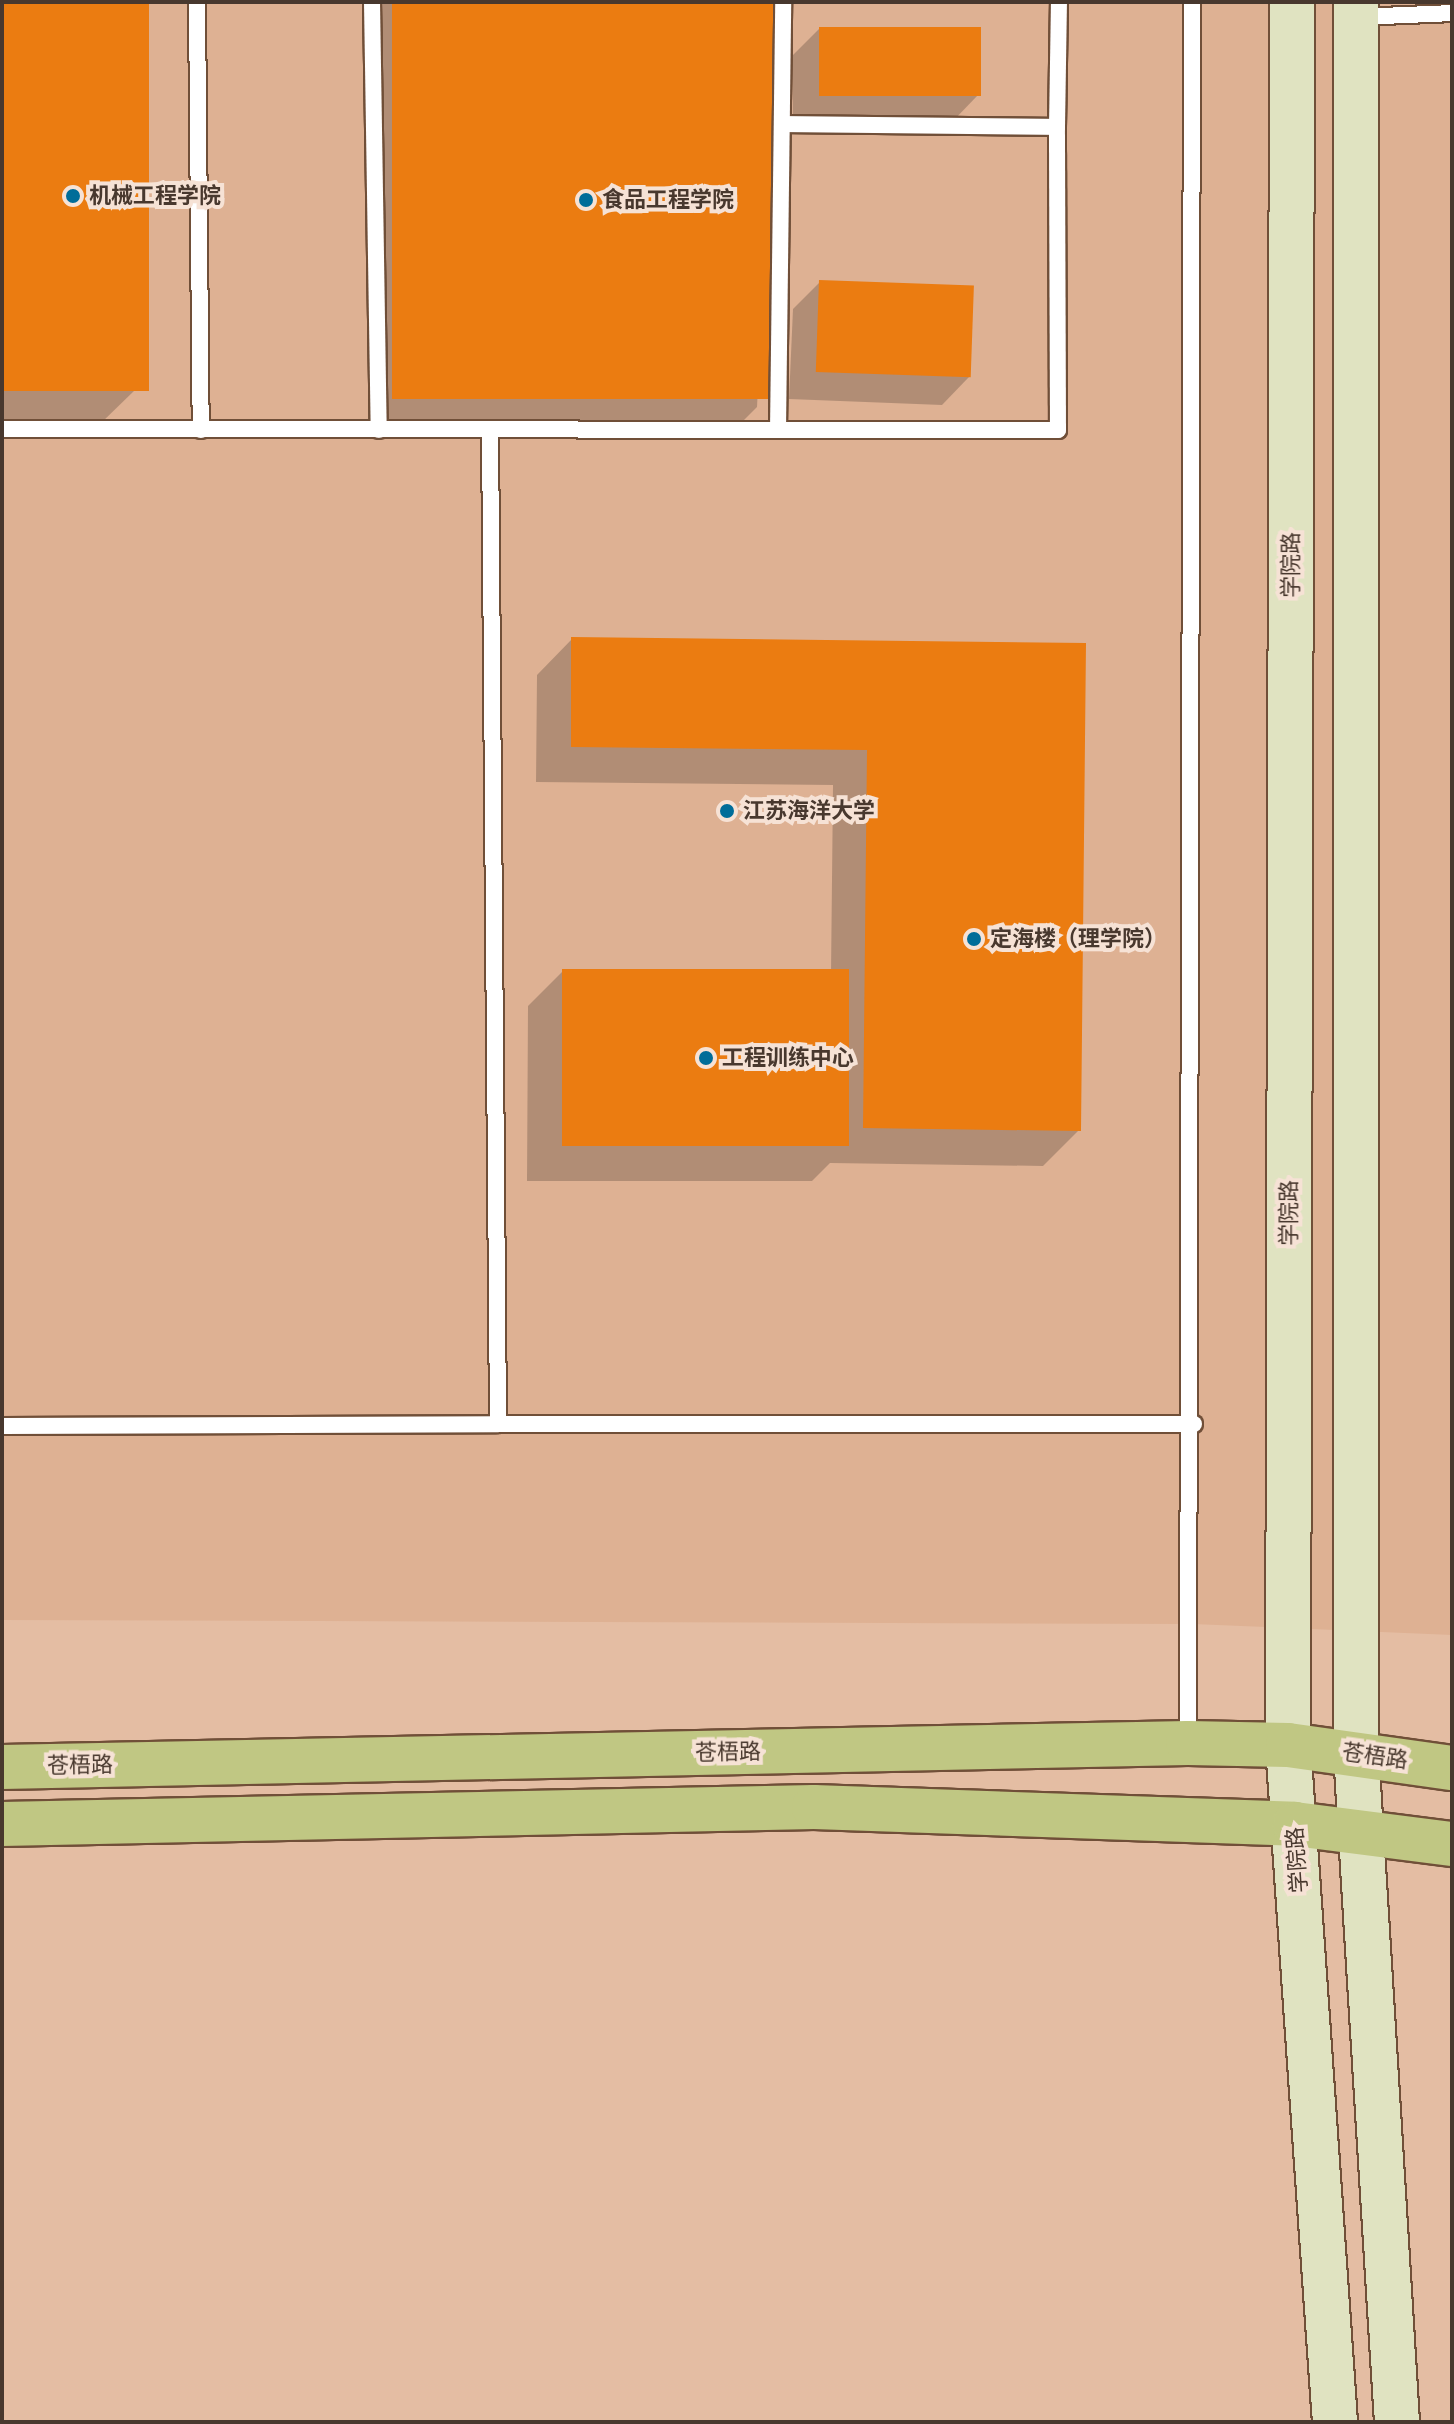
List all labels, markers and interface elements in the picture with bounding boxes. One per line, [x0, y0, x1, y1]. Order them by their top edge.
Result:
place label: 机械工程学院 [89, 183, 221, 209]
marker: 机械工程学院 [64, 187, 82, 205]
place label: 食品工程学院 [602, 187, 734, 213]
marker: 食品工程学院 [577, 191, 595, 209]
street label: 学院路 [1278, 532, 1304, 598]
place label: 江苏海洋大学 [743, 798, 875, 824]
marker: 江苏海洋大学 [718, 802, 736, 820]
place label: 定海楼（理学院） [990, 926, 1166, 952]
marker: 定海楼（理学院） [965, 930, 983, 948]
place label: 工程训练中心 [722, 1045, 854, 1071]
marker: 工程训练中心 [697, 1049, 715, 1067]
street label: 学院路 [1276, 1180, 1302, 1246]
street label: 苍梧路 [695, 1738, 761, 1766]
street label: 苍梧路 [1340, 1738, 1410, 1774]
street label: 苍梧路 [47, 1751, 113, 1779]
street label: 学院路 [1282, 1826, 1312, 1894]

